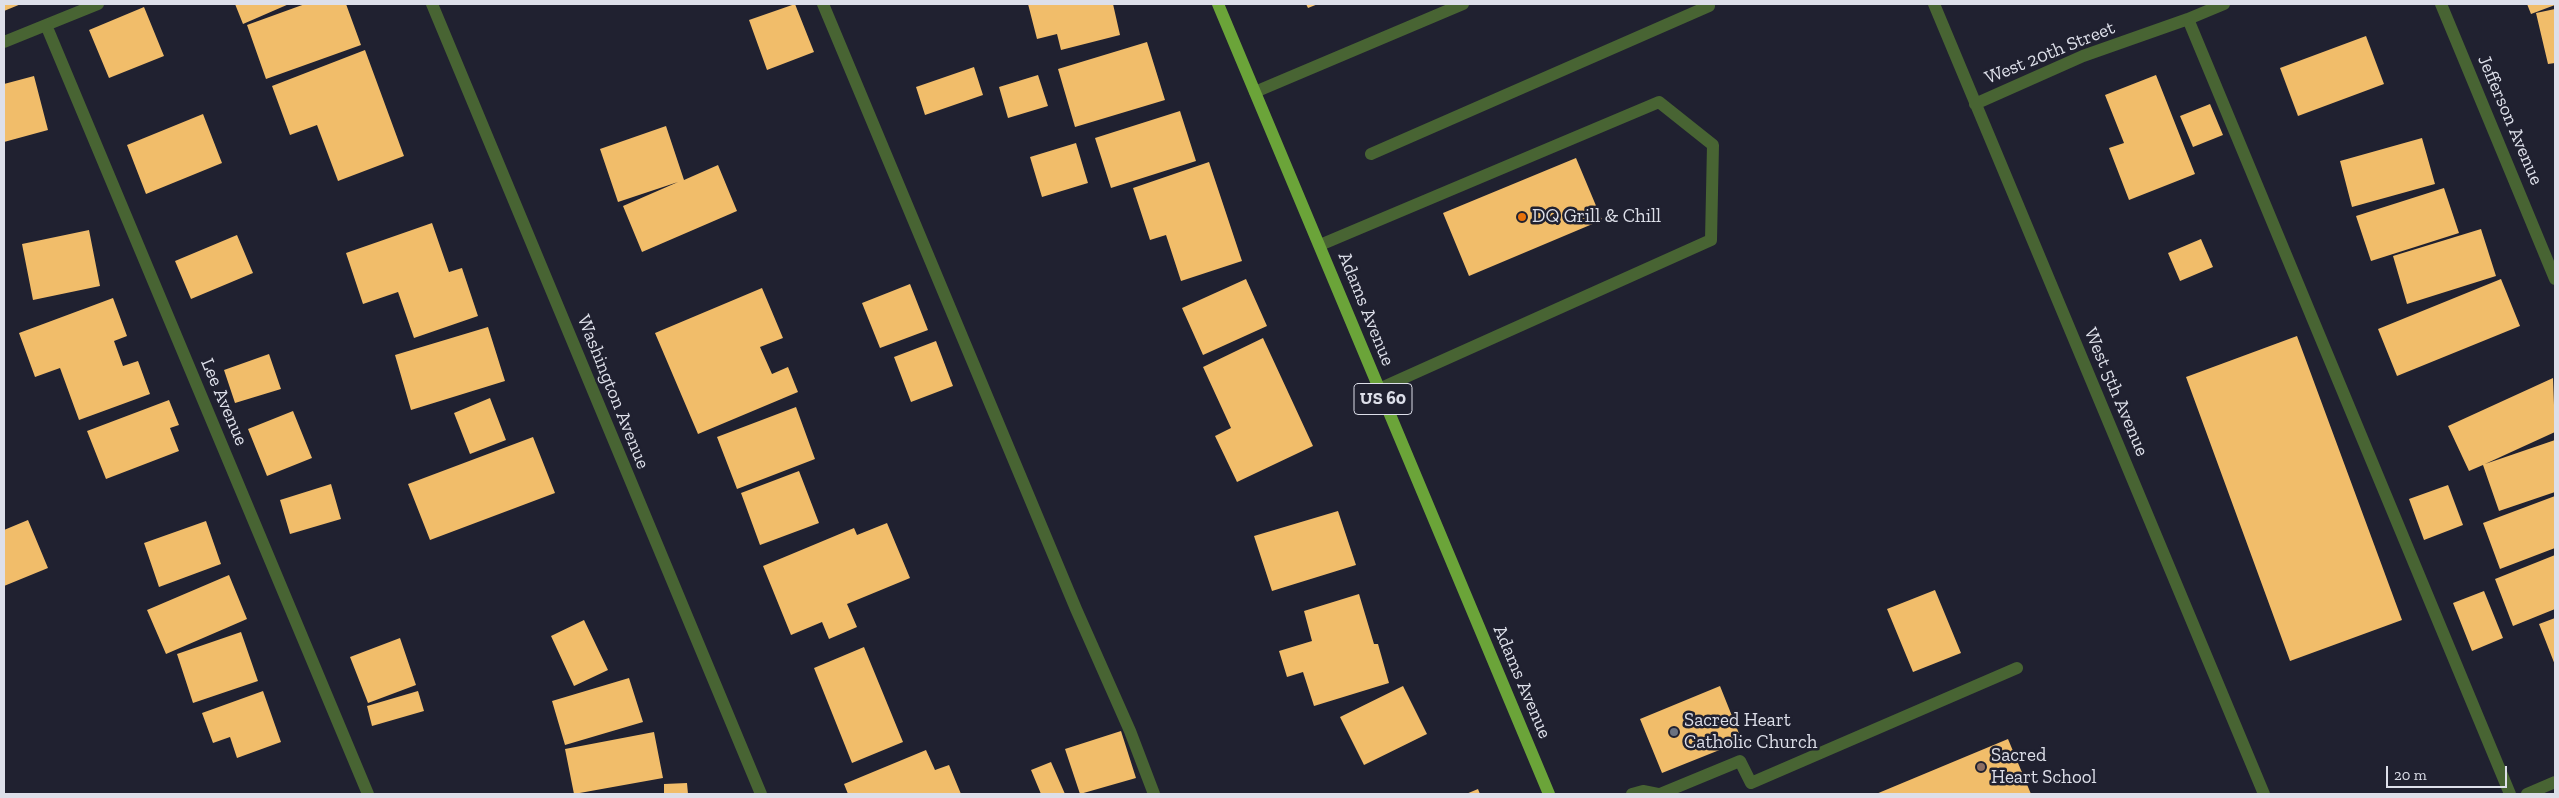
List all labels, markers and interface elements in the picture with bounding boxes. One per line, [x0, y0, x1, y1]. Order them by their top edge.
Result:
street label: West 20th Street [1982, 17, 2118, 89]
street label: Jefferson Avenue [2472, 52, 2548, 188]
place label: DQ Grill & Chill [1532, 206, 1661, 228]
marker: DQ Grill & Chill [1516, 211, 1528, 223]
street label: Adams Avenue [1333, 249, 1399, 369]
street label: Washington Avenue [572, 312, 654, 472]
street label: West 5th Avenue [2079, 324, 2153, 460]
street label: Lee Avenue [195, 355, 253, 449]
road number: US 60 [1354, 384, 1412, 414]
street label: Adams Avenue [1488, 622, 1556, 742]
place label: Sacred Heart Catholic Church [1684, 710, 1817, 754]
marker: Sacred Heart Catholic Church [1668, 726, 1680, 738]
place label: Sacred Heart School [1991, 745, 2096, 789]
scale bar [2389, 756, 2510, 788]
marker: Sacred Heart School [1975, 761, 1987, 773]
text: 20 m [2394, 766, 2427, 784]

